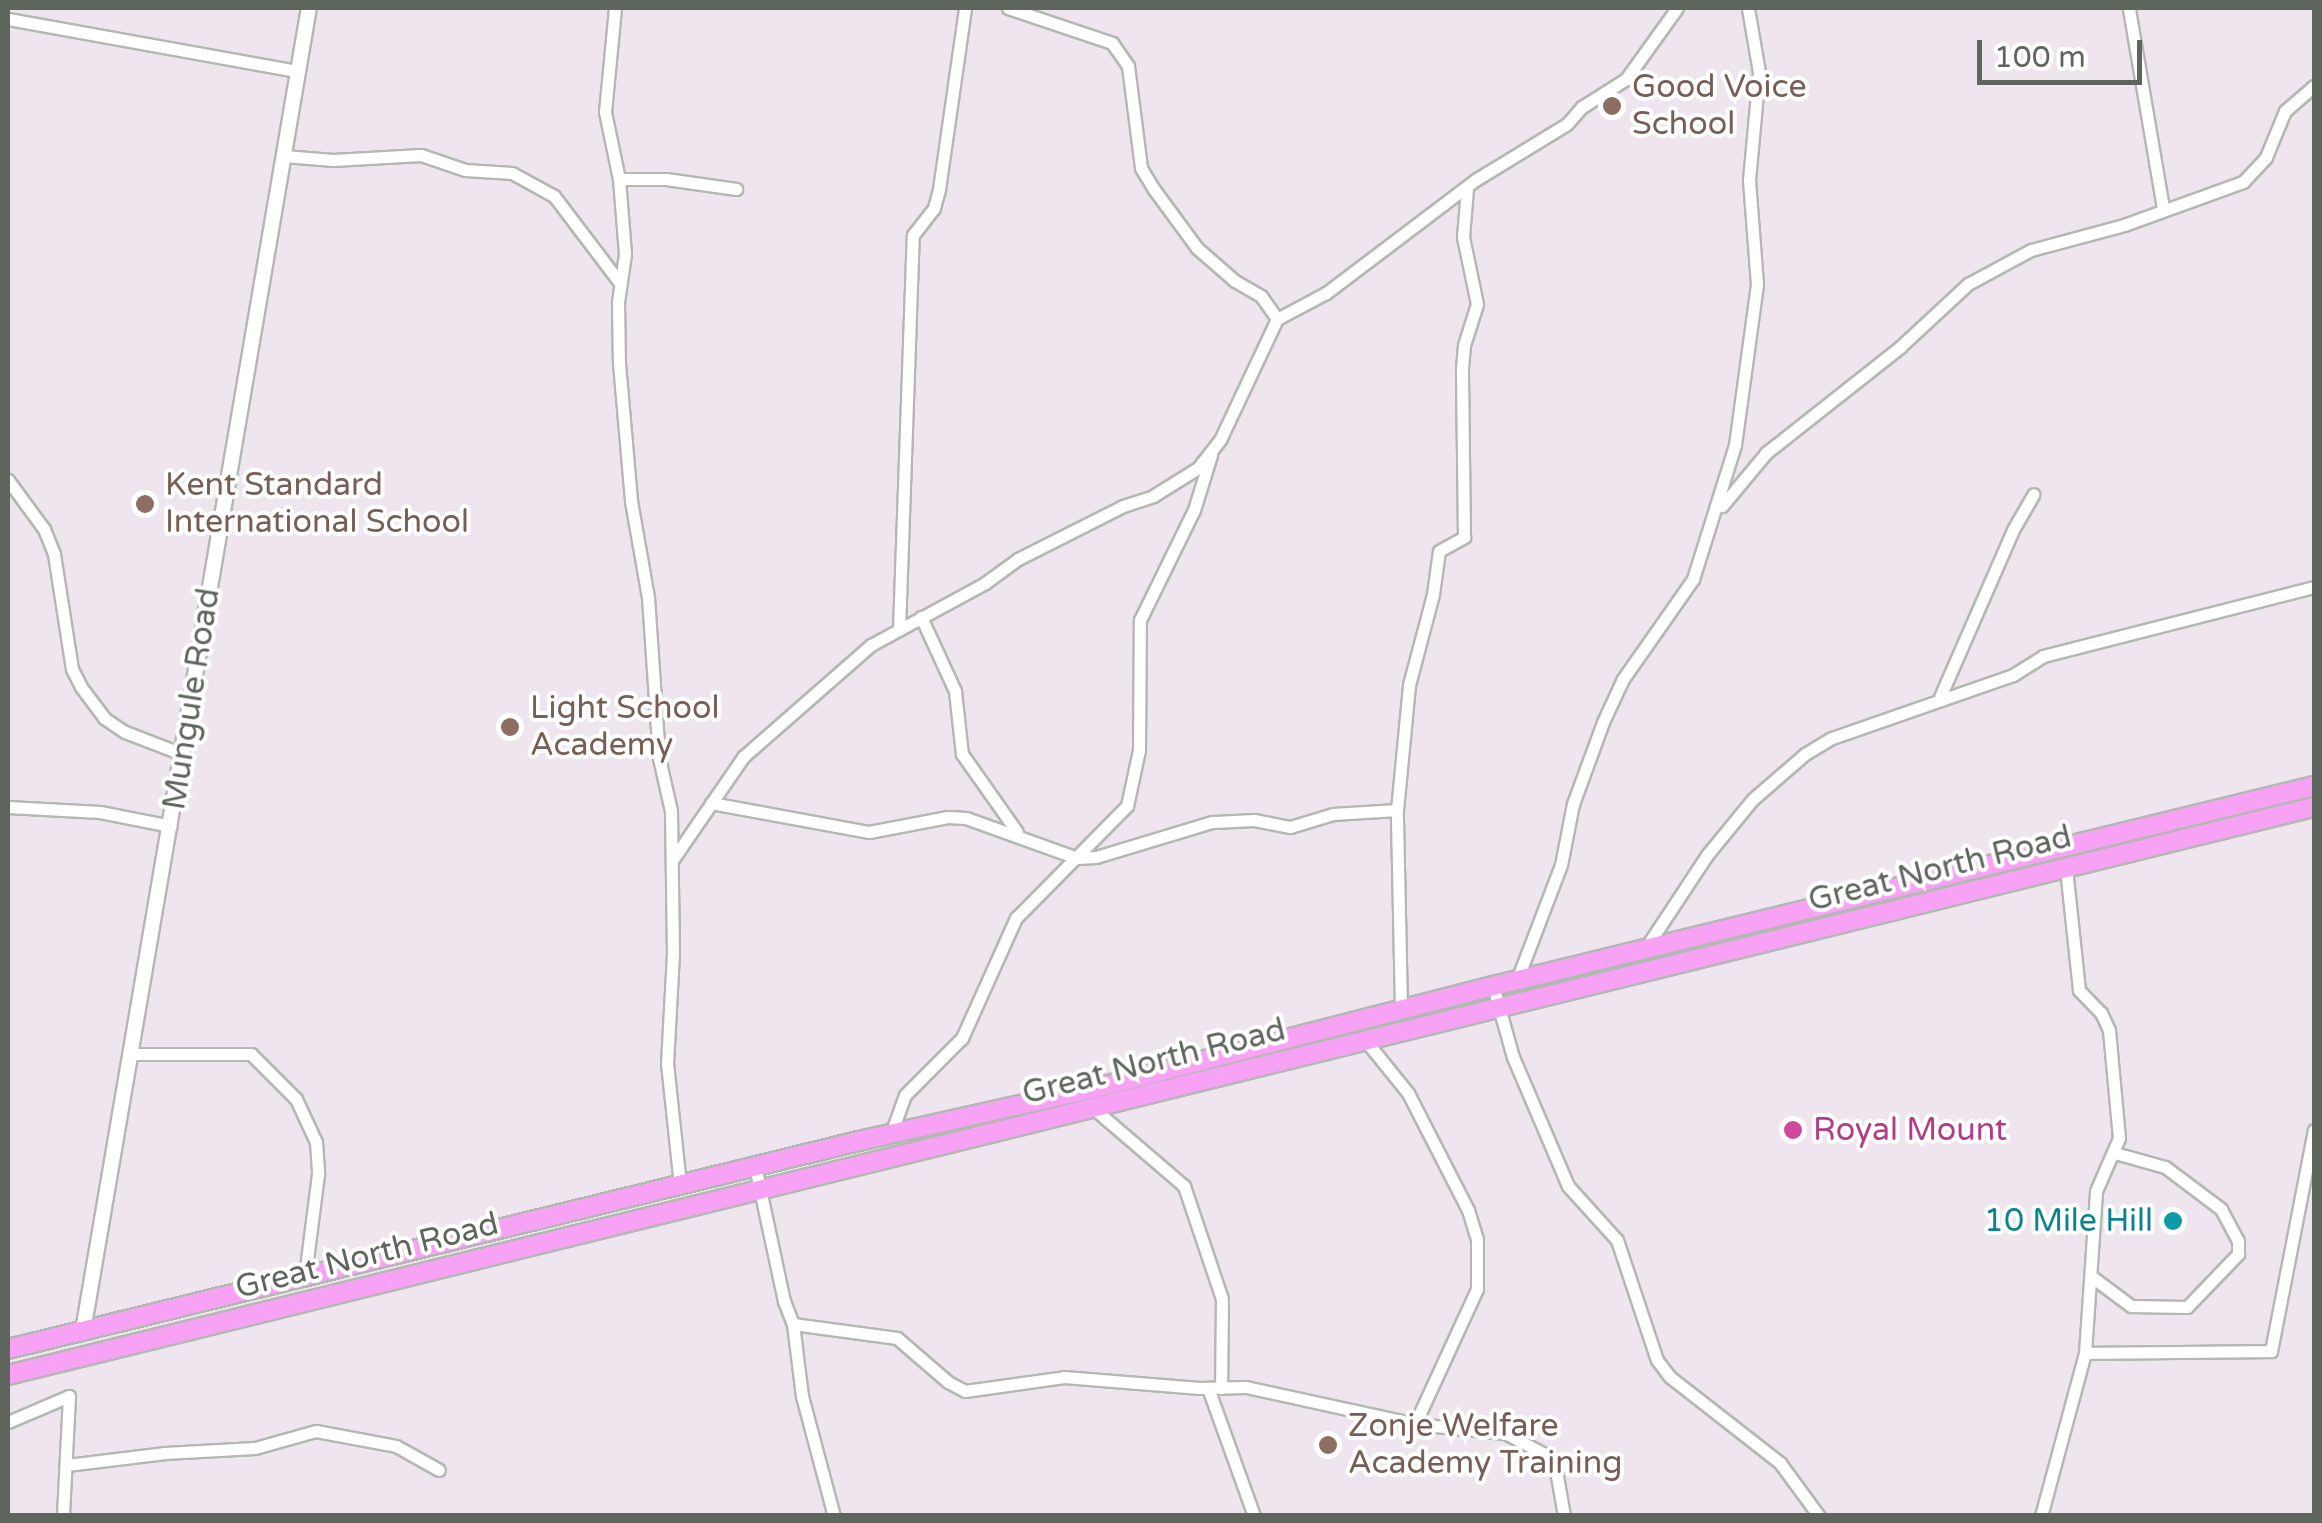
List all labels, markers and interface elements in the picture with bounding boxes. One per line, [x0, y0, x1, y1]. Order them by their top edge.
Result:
scale bar [1982, 20, 2147, 82]
text: 100 m [1994, 39, 2086, 76]
place label: Good Voice School [1632, 69, 1807, 144]
marker: Good Voice School [1601, 95, 1623, 117]
place label: Kent Standard International School [165, 467, 469, 542]
marker: Kent Standard International School [134, 493, 156, 515]
street label: Mungule Road [156, 585, 228, 813]
place label: Light School Academy [530, 690, 719, 765]
marker: Light School Academy [499, 716, 521, 738]
street label: Great North Road [1805, 818, 2075, 920]
street label: Great North Road [1019, 1011, 1289, 1113]
place label: Royal Mount [1813, 1111, 2007, 1149]
marker: Royal Mount [1782, 1119, 1804, 1141]
place label: 10 Mile Hill [1984, 1202, 2153, 1240]
street label: Great North Road [232, 1205, 502, 1307]
marker: 10 Mile Hill [2162, 1210, 2184, 1232]
place label: Zonje Welfare Academy Training [1348, 1408, 1622, 1483]
marker: Zonje Welfare Academy Training [1317, 1434, 1339, 1456]

